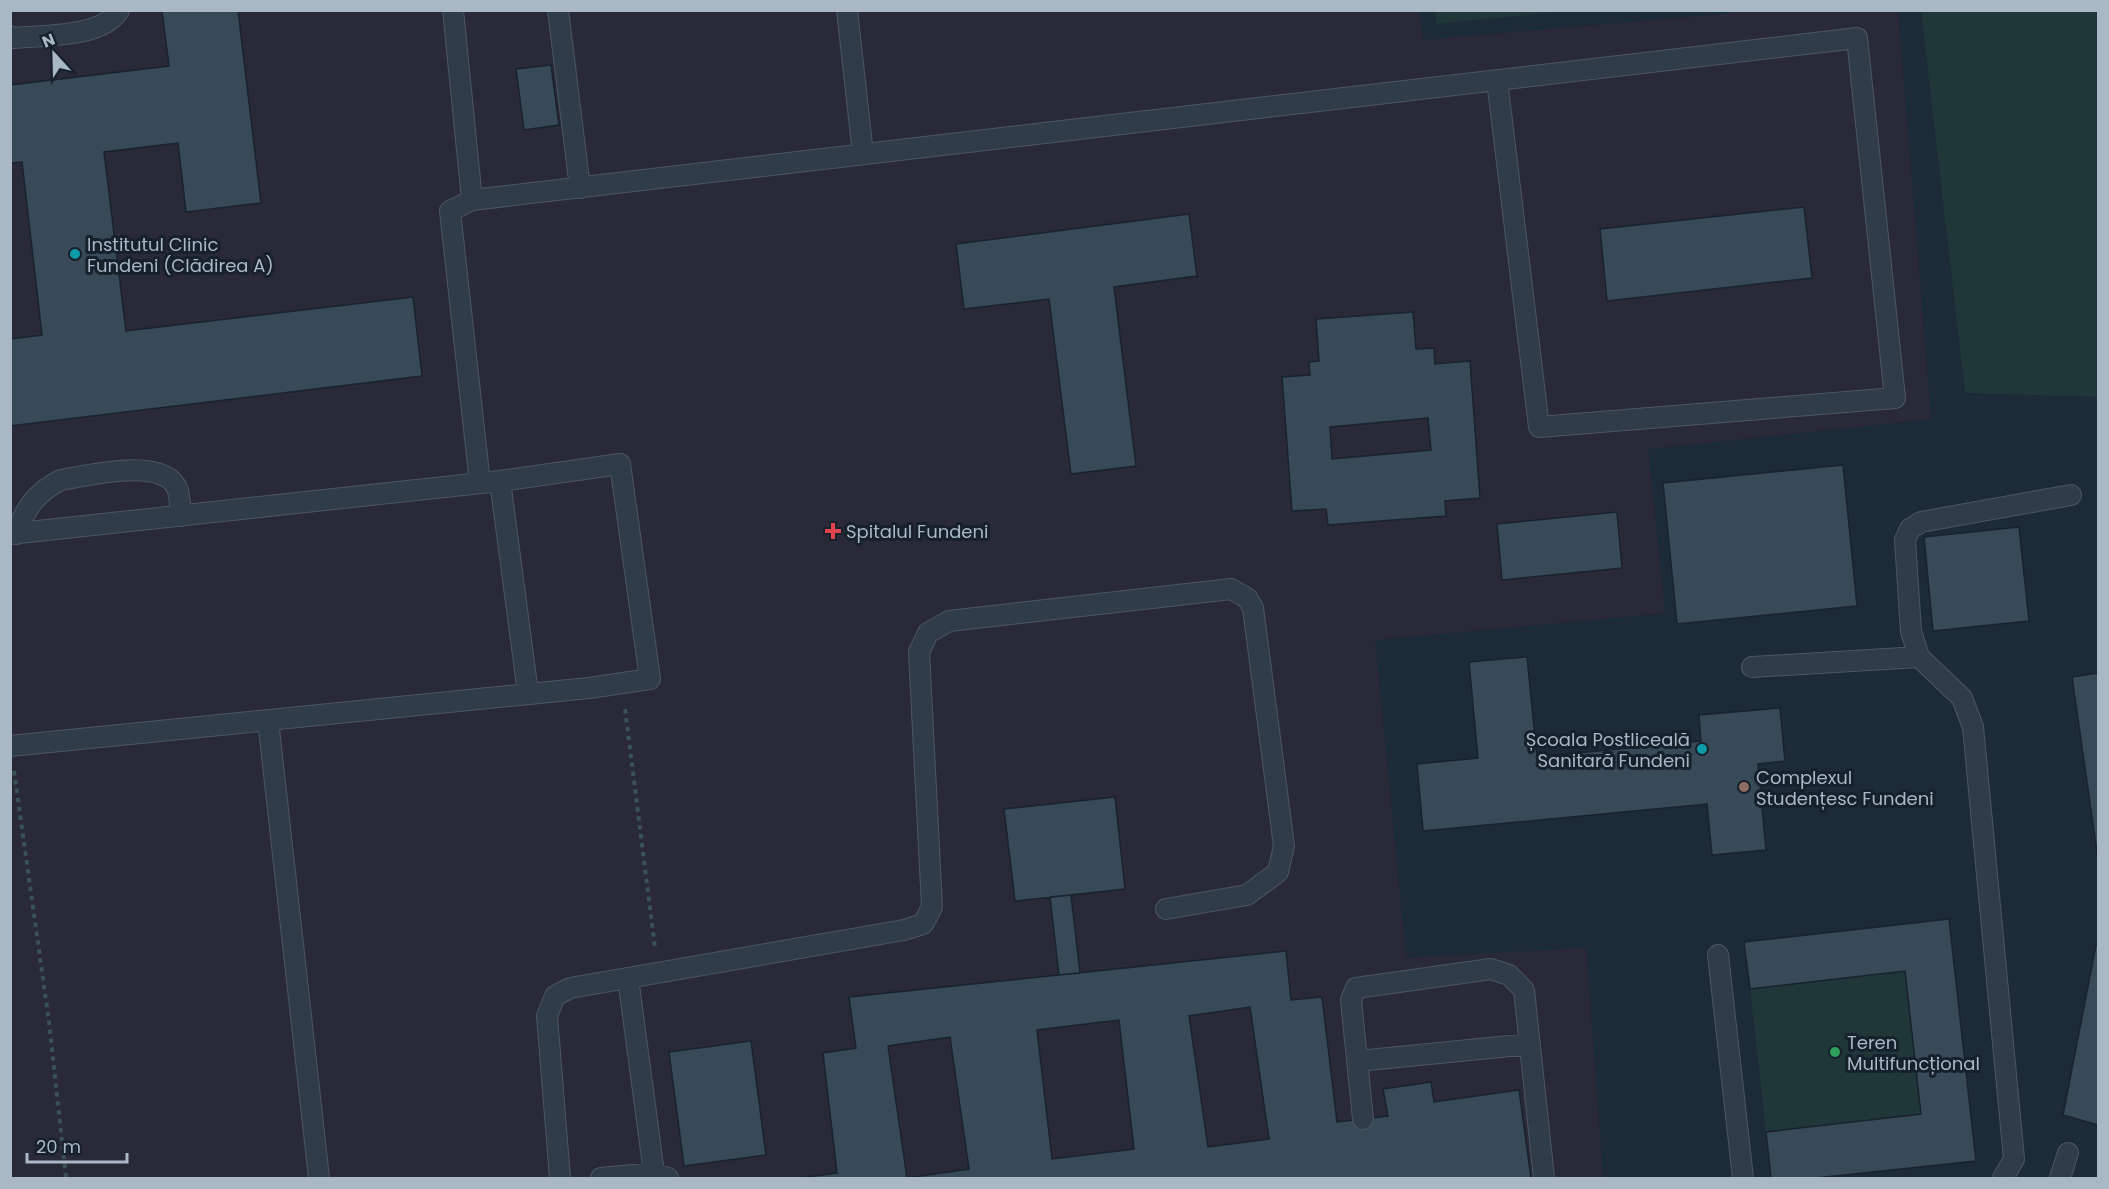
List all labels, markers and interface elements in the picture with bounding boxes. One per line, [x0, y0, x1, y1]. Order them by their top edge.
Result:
north arrow [24, 24, 84, 84]
text: N [39, 28, 58, 53]
place label: Institutul Clinic Fundeni (Clădirea A) [87, 232, 274, 278]
marker: Institutul Clinic Fundeni (Clădirea A) [68, 247, 82, 261]
place label: Spitalul Fundeni [846, 519, 988, 544]
marker: Spitalul Fundeni [824, 522, 842, 540]
place label: Școala Postliceală Sanitară Fundeni [1526, 727, 1690, 773]
marker: Școala Postliceală Sanitară Fundeni [1695, 742, 1709, 756]
place label: Complexul Studențesc Fundeni [1756, 765, 1934, 811]
marker: Complexul Studențesc Fundeni [1737, 780, 1751, 794]
place label: Teren Multifuncțional [1847, 1030, 1980, 1076]
marker: Teren Multifuncțional [1828, 1045, 1842, 1059]
scale bar [27, 1126, 128, 1164]
text: 20 m [36, 1134, 81, 1159]

